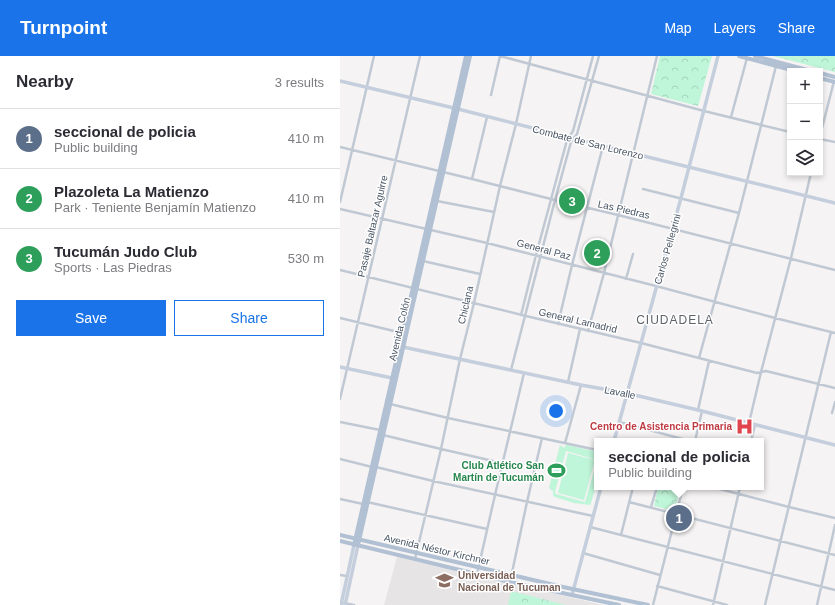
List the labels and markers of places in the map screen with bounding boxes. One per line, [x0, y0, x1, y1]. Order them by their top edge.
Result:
pin: 3 [559, 186, 585, 216]
pin: 2 [584, 238, 610, 268]
hospital icon: Centro de Asistencia Primaria [735, 416, 755, 436]
place label: Centro de Asistencia Primaria [590, 421, 732, 432]
place label: Club Atlético San Martín de Tucumán [453, 460, 544, 483]
sports icon: Club Atlético San Martín de Tucumán [547, 461, 567, 481]
pin: 1 [666, 503, 692, 533]
place label: Universidad Nacional de Tucuman [458, 570, 561, 593]
school or university icon: Universidad Nacional de Tucuman [435, 571, 455, 591]

